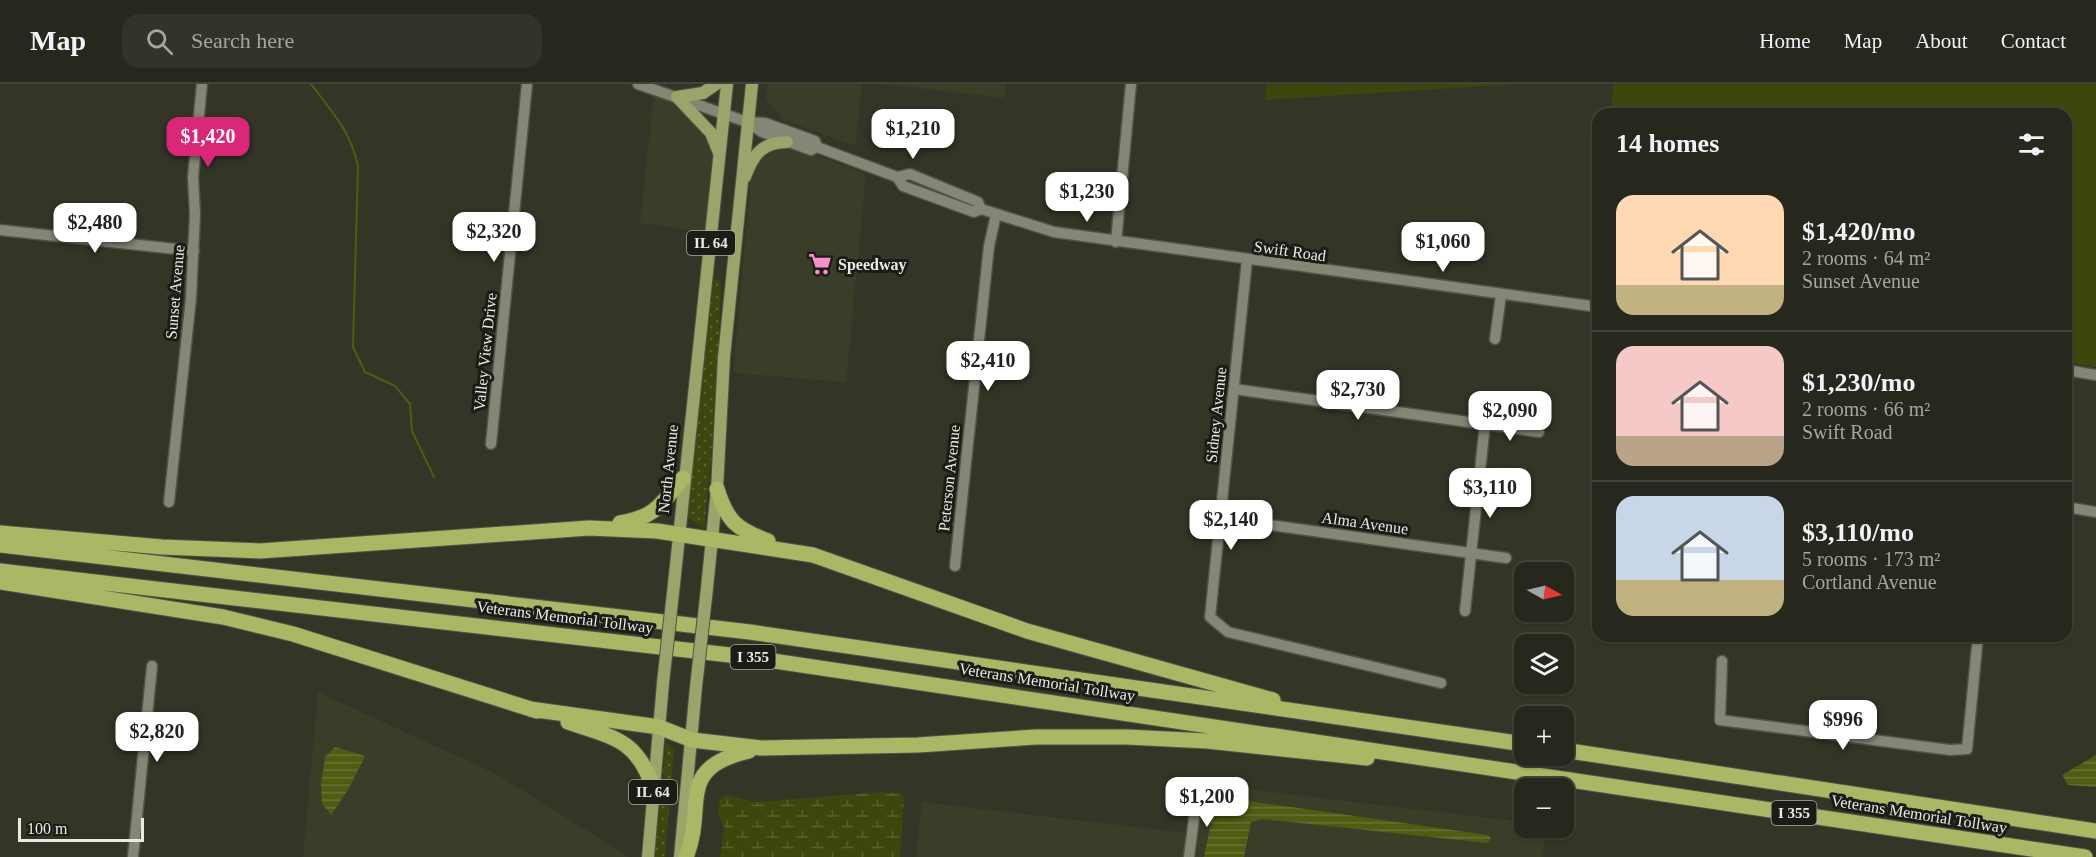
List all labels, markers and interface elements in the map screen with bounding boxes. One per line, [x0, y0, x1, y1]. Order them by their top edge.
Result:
search box [122, 14, 542, 68]
text: Map [30, 25, 86, 56]
icon: search [143, 25, 176, 58]
text: Search here [191, 28, 294, 53]
text: Home [1759, 29, 1811, 53]
text: Map [1844, 29, 1882, 53]
text: About [1915, 29, 1968, 53]
text: Contact [2001, 29, 2066, 53]
pin: $1,210 [864, 109, 962, 160]
pin: $1,420 [159, 117, 257, 168]
text: $1,210 [886, 117, 941, 139]
text: $1,420 [181, 125, 236, 147]
icon: filters [2015, 128, 2048, 161]
text: 14 homes [1616, 129, 1719, 158]
pin: $1,230 [1038, 172, 1136, 223]
text: $1,230 [1060, 180, 1115, 202]
pin: $2,480 [46, 203, 144, 254]
text: $2,480 [68, 211, 123, 233]
pin: $2,320 [445, 212, 543, 263]
text: $1,420/mo [1802, 217, 1915, 246]
icon: home [1664, 219, 1736, 291]
text: $2,320 [467, 220, 522, 242]
pin: $1,060 [1394, 222, 1492, 273]
text: $1,060 [1416, 230, 1471, 252]
road number: IL 64 [687, 231, 735, 255]
street label: Swift Road [1253, 238, 1327, 264]
street label: Sunset Avenue [162, 244, 188, 340]
text: 2 rooms · 64 m² [1802, 247, 1930, 269]
supermarket icon: Speedway [807, 251, 833, 277]
place label: Speedway [838, 256, 906, 274]
text: Sunset Avenue [1802, 270, 1920, 292]
street label: Valley View Drive [470, 292, 501, 412]
pin: $2,410 [939, 341, 1037, 392]
text: $2,410 [961, 349, 1016, 371]
street label: Sidney Avenue [1203, 366, 1230, 464]
text: $1,230/mo [1802, 368, 1915, 397]
pin: $2,730 [1309, 370, 1407, 421]
icon: home [1664, 370, 1736, 442]
text: $2,730 [1331, 378, 1386, 400]
pin: $2,090 [1461, 391, 1559, 442]
text: 2 rooms · 66 m² [1802, 398, 1930, 420]
text: $2,090 [1483, 399, 1538, 421]
text: Swift Road [1802, 421, 1893, 443]
street label: North Avenue [655, 424, 681, 514]
street label: Peterson Avenue [935, 424, 963, 532]
pin: $3,110 [1441, 468, 1539, 519]
text: $3,110 [1463, 476, 1517, 498]
pin: $2,140 [1182, 500, 1280, 551]
text: $2,140 [1204, 508, 1259, 530]
street label: Alma Avenue [1321, 509, 1409, 537]
text: $3,110/mo [1802, 518, 1914, 547]
icon: home [1664, 520, 1736, 592]
text: 5 rooms · 173 m² [1802, 548, 1940, 570]
north arrow [1514, 562, 1574, 622]
map controls [1514, 562, 1574, 838]
text: Cortland Avenue [1802, 571, 1937, 593]
street label: Veterans Memorial Tollway [475, 598, 654, 637]
button: layers [1514, 634, 1574, 694]
road number: I 355 [730, 645, 776, 669]
street label: Veterans Memorial Tollway [958, 660, 1136, 705]
pin: $996 [1807, 700, 1879, 751]
button: + [1514, 706, 1574, 766]
text: $996 [1823, 708, 1863, 730]
pin: $2,820 [108, 712, 206, 763]
text: $2,820 [130, 720, 185, 742]
pin: $1,200 [1158, 777, 1256, 828]
button: − [1514, 778, 1574, 838]
road number: IL 64 [629, 780, 677, 804]
text: $1,200 [1180, 785, 1235, 807]
street label: Veterans Memorial Tollway [1830, 792, 2008, 837]
road number: I 355 [1772, 801, 1816, 825]
scale bar [18, 815, 144, 842]
text: 100 m [27, 820, 67, 837]

